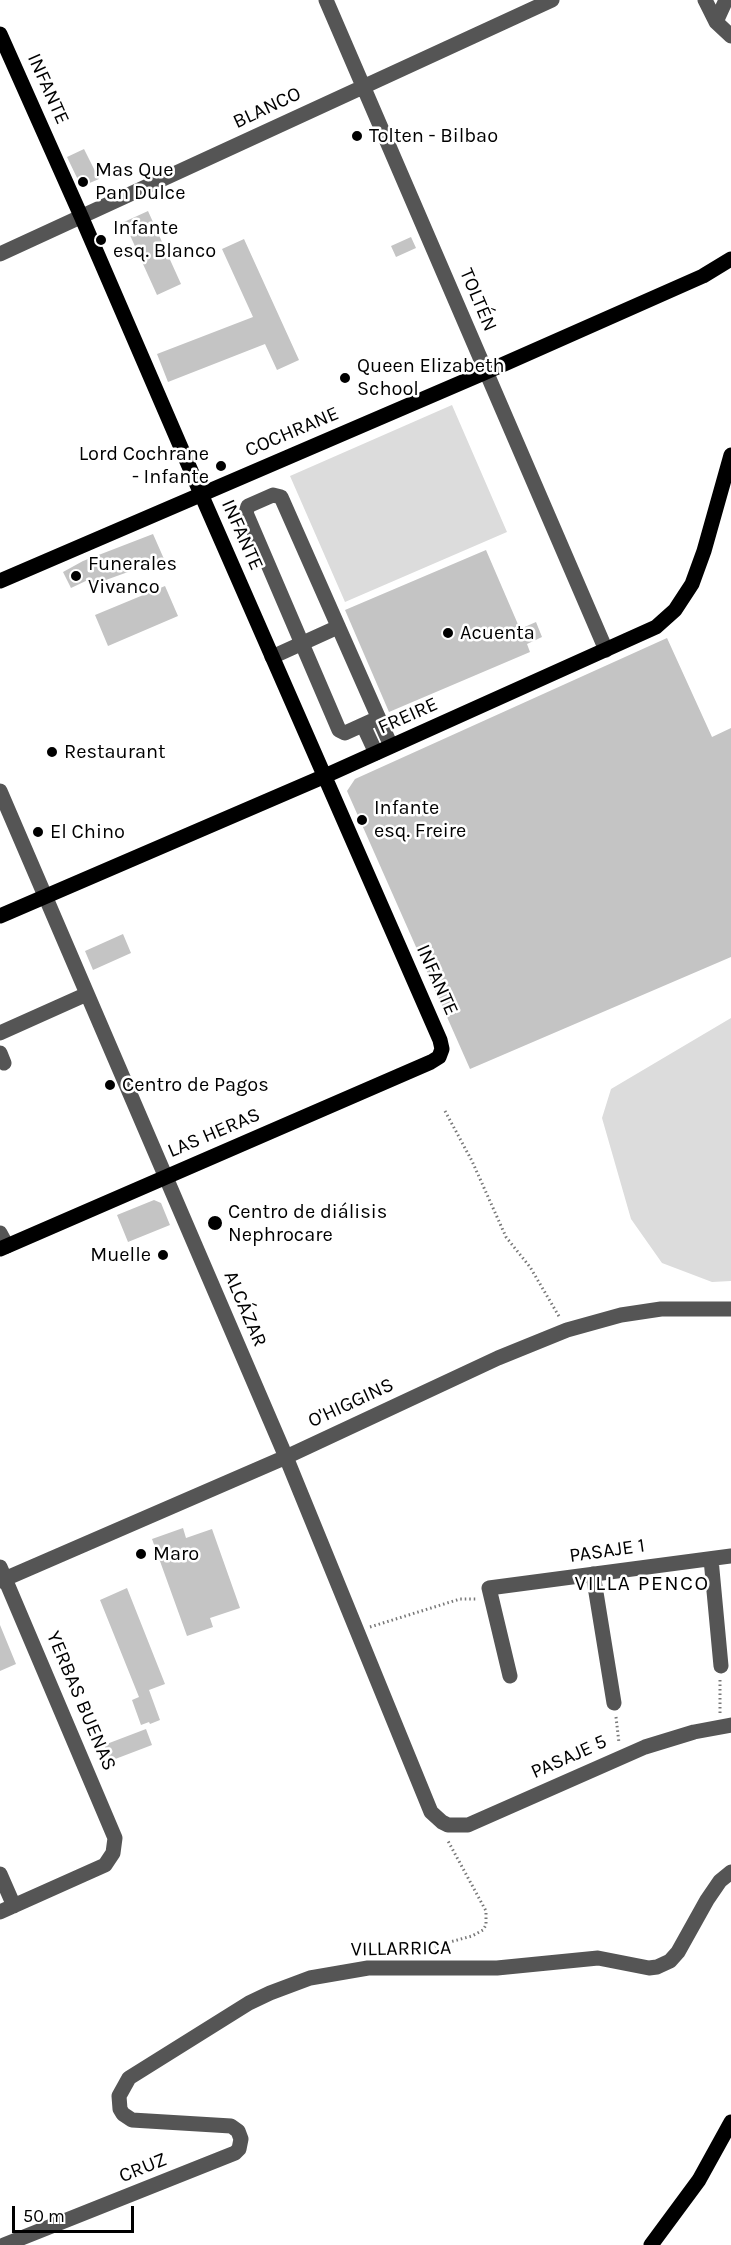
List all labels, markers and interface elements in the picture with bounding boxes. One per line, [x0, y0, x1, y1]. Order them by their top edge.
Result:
street label: INFANTE [22, 50, 74, 128]
street label: BLANCO [229, 82, 305, 134]
place label: Tolten - Bilbao [369, 124, 498, 148]
marker: Tolten - Bilbao [350, 129, 364, 143]
place label: Mas Que Pan Dulce [95, 158, 185, 205]
marker: Mas Que Pan Dulce [76, 175, 90, 189]
place label: Infante esq. Blanco [113, 216, 216, 263]
marker: Infante esq. Blanco [94, 233, 108, 247]
street label: TOLTÉN [454, 265, 502, 335]
place label: Queen Elizabeth School [357, 354, 505, 401]
marker: Queen Elizabeth School [338, 371, 352, 385]
street label: COCHRANE [242, 402, 342, 462]
place label: Lord Cochrane - Infante [79, 442, 209, 489]
marker: Lord Cochrane - Infante [214, 459, 228, 473]
street label: INFANTE [216, 496, 268, 574]
place label: Funerales Vivanco [88, 552, 177, 599]
marker: Funerales Vivanco [69, 569, 83, 583]
place label: Acuenta [460, 621, 535, 645]
marker: Acuenta [441, 626, 455, 640]
street label: FREIRE [374, 692, 442, 740]
place label: Restaurant [64, 740, 165, 764]
marker: Restaurant [45, 745, 59, 759]
place label: Infante esq. Freire [374, 796, 466, 843]
marker: Infante esq. Freire [355, 813, 369, 827]
place label: El Chino [50, 820, 125, 844]
marker: El Chino [31, 825, 45, 839]
street label: INFANTE [411, 941, 463, 1019]
place label: Centro de Pagos [122, 1073, 269, 1097]
marker: Centro de Pagos [103, 1078, 117, 1092]
street label: LAS HERAS [164, 1103, 264, 1163]
place label: Centro de diálisis Nephrocare [228, 1200, 387, 1247]
marker: Centro de diálisis Nephrocare [206, 1214, 224, 1232]
place label: Muelle [90, 1243, 151, 1267]
marker: Muelle [156, 1248, 170, 1262]
street label: ALCÁZAR [218, 1267, 272, 1351]
street label: O'HIGGINS [304, 1373, 398, 1433]
street label: PASAJE 1 [568, 1534, 646, 1568]
place label: Maro [153, 1542, 199, 1566]
marker: Maro [134, 1547, 148, 1561]
district label: VILLA PENCO [574, 1571, 710, 1597]
street label: YERBAS BUENAS [41, 1628, 121, 1774]
street label: PASAJE 5 [527, 1730, 611, 1784]
street label: VILLARRICA [350, 1936, 452, 1962]
street label: CRUZ [116, 2148, 170, 2188]
scale bar [15, 2194, 136, 2232]
text: 50 m [23, 2205, 65, 2227]

